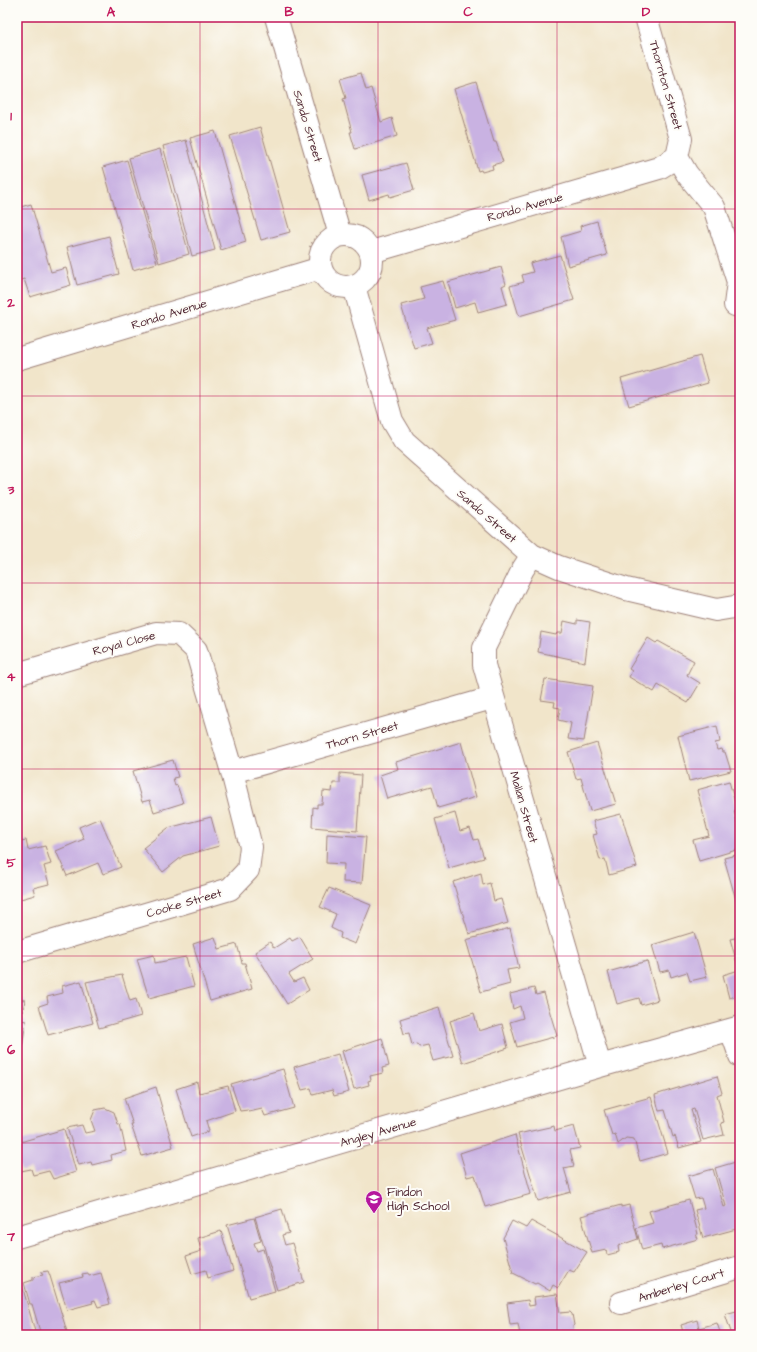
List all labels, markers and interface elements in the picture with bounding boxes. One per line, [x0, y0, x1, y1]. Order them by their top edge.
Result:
text: A [107, 3, 116, 21]
text: B [284, 3, 294, 21]
text: C [463, 3, 473, 21]
text: D [642, 3, 651, 21]
street label: Thornton Street [645, 38, 686, 132]
street label: Sando Street [288, 88, 327, 164]
text: 1 [10, 107, 12, 125]
street label: Rondo Avenue [485, 188, 565, 226]
text: 2 [6, 294, 15, 312]
street label: Rondo Avenue [129, 295, 209, 334]
text: 3 [7, 481, 15, 499]
street label: Sando Street [453, 486, 520, 547]
street label: Royal Close [91, 627, 158, 661]
text: 4 [7, 668, 16, 686]
street label: Thorn Street [324, 717, 400, 754]
street label: Mallan Street [505, 769, 542, 845]
text: 5 [6, 854, 16, 872]
street label: Cooke Street [144, 885, 224, 922]
text: 6 [7, 1041, 16, 1059]
street label: Angley Avenue [338, 1113, 419, 1152]
place label: Findon High School [387, 1184, 450, 1216]
school or university icon: Findon High School [364, 1189, 384, 1214]
text: 7 [6, 1228, 16, 1246]
street label: Amberley Court [636, 1264, 727, 1308]

